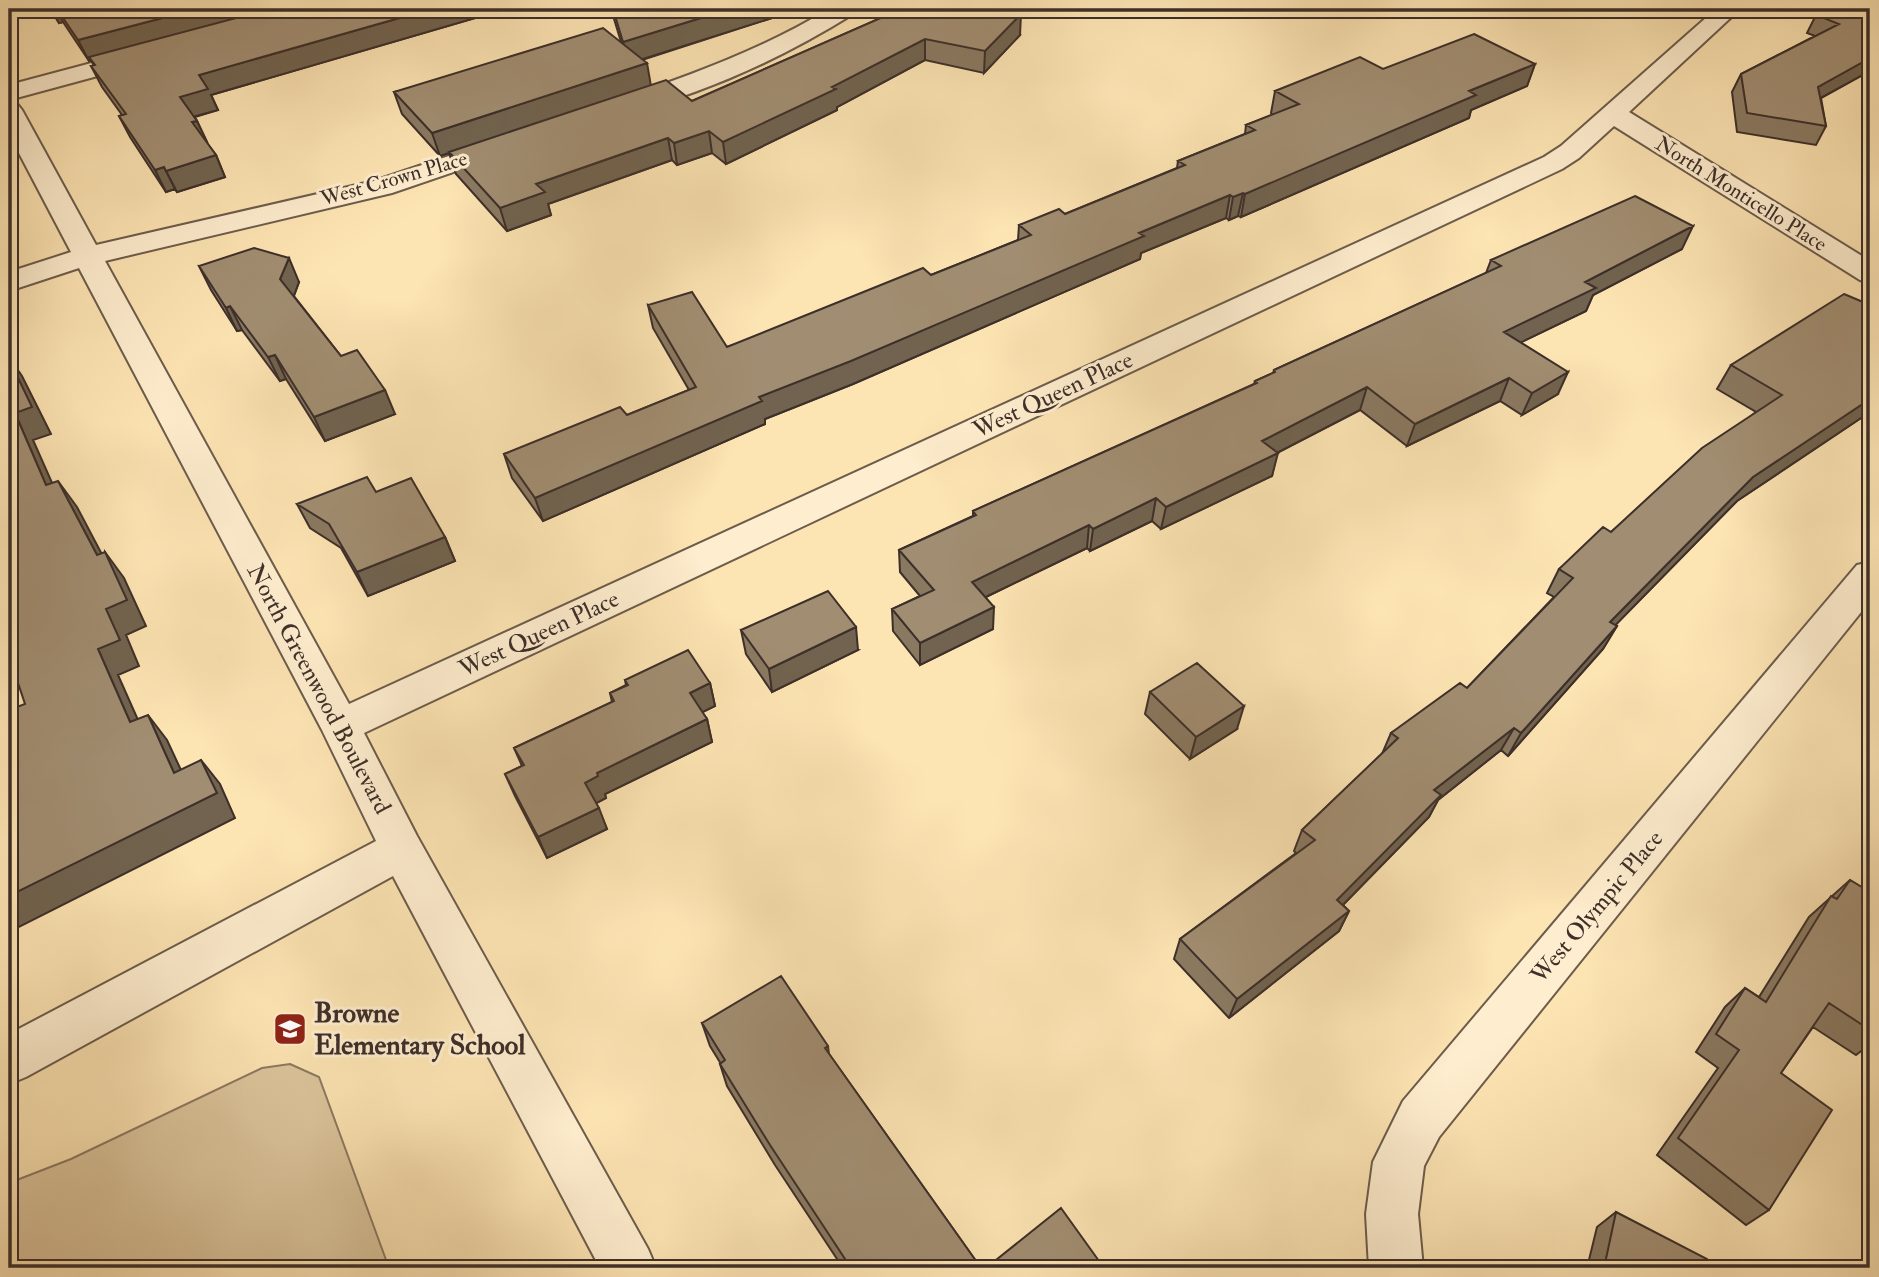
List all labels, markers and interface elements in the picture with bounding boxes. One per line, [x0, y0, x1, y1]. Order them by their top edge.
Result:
street label: North Monticello Place [1650, 130, 1832, 258]
street label: West Crown Place [317, 145, 471, 213]
street label: West Queen Place [967, 344, 1138, 446]
street label: North Greenwood Boulevard [240, 558, 398, 820]
street label: West Queen Place [453, 583, 624, 685]
street label: West Olympic Place [1523, 824, 1670, 991]
place label: Browne Elementary School [314, 996, 526, 1063]
school or university icon: Browne Elementary School [271, 1010, 309, 1048]

